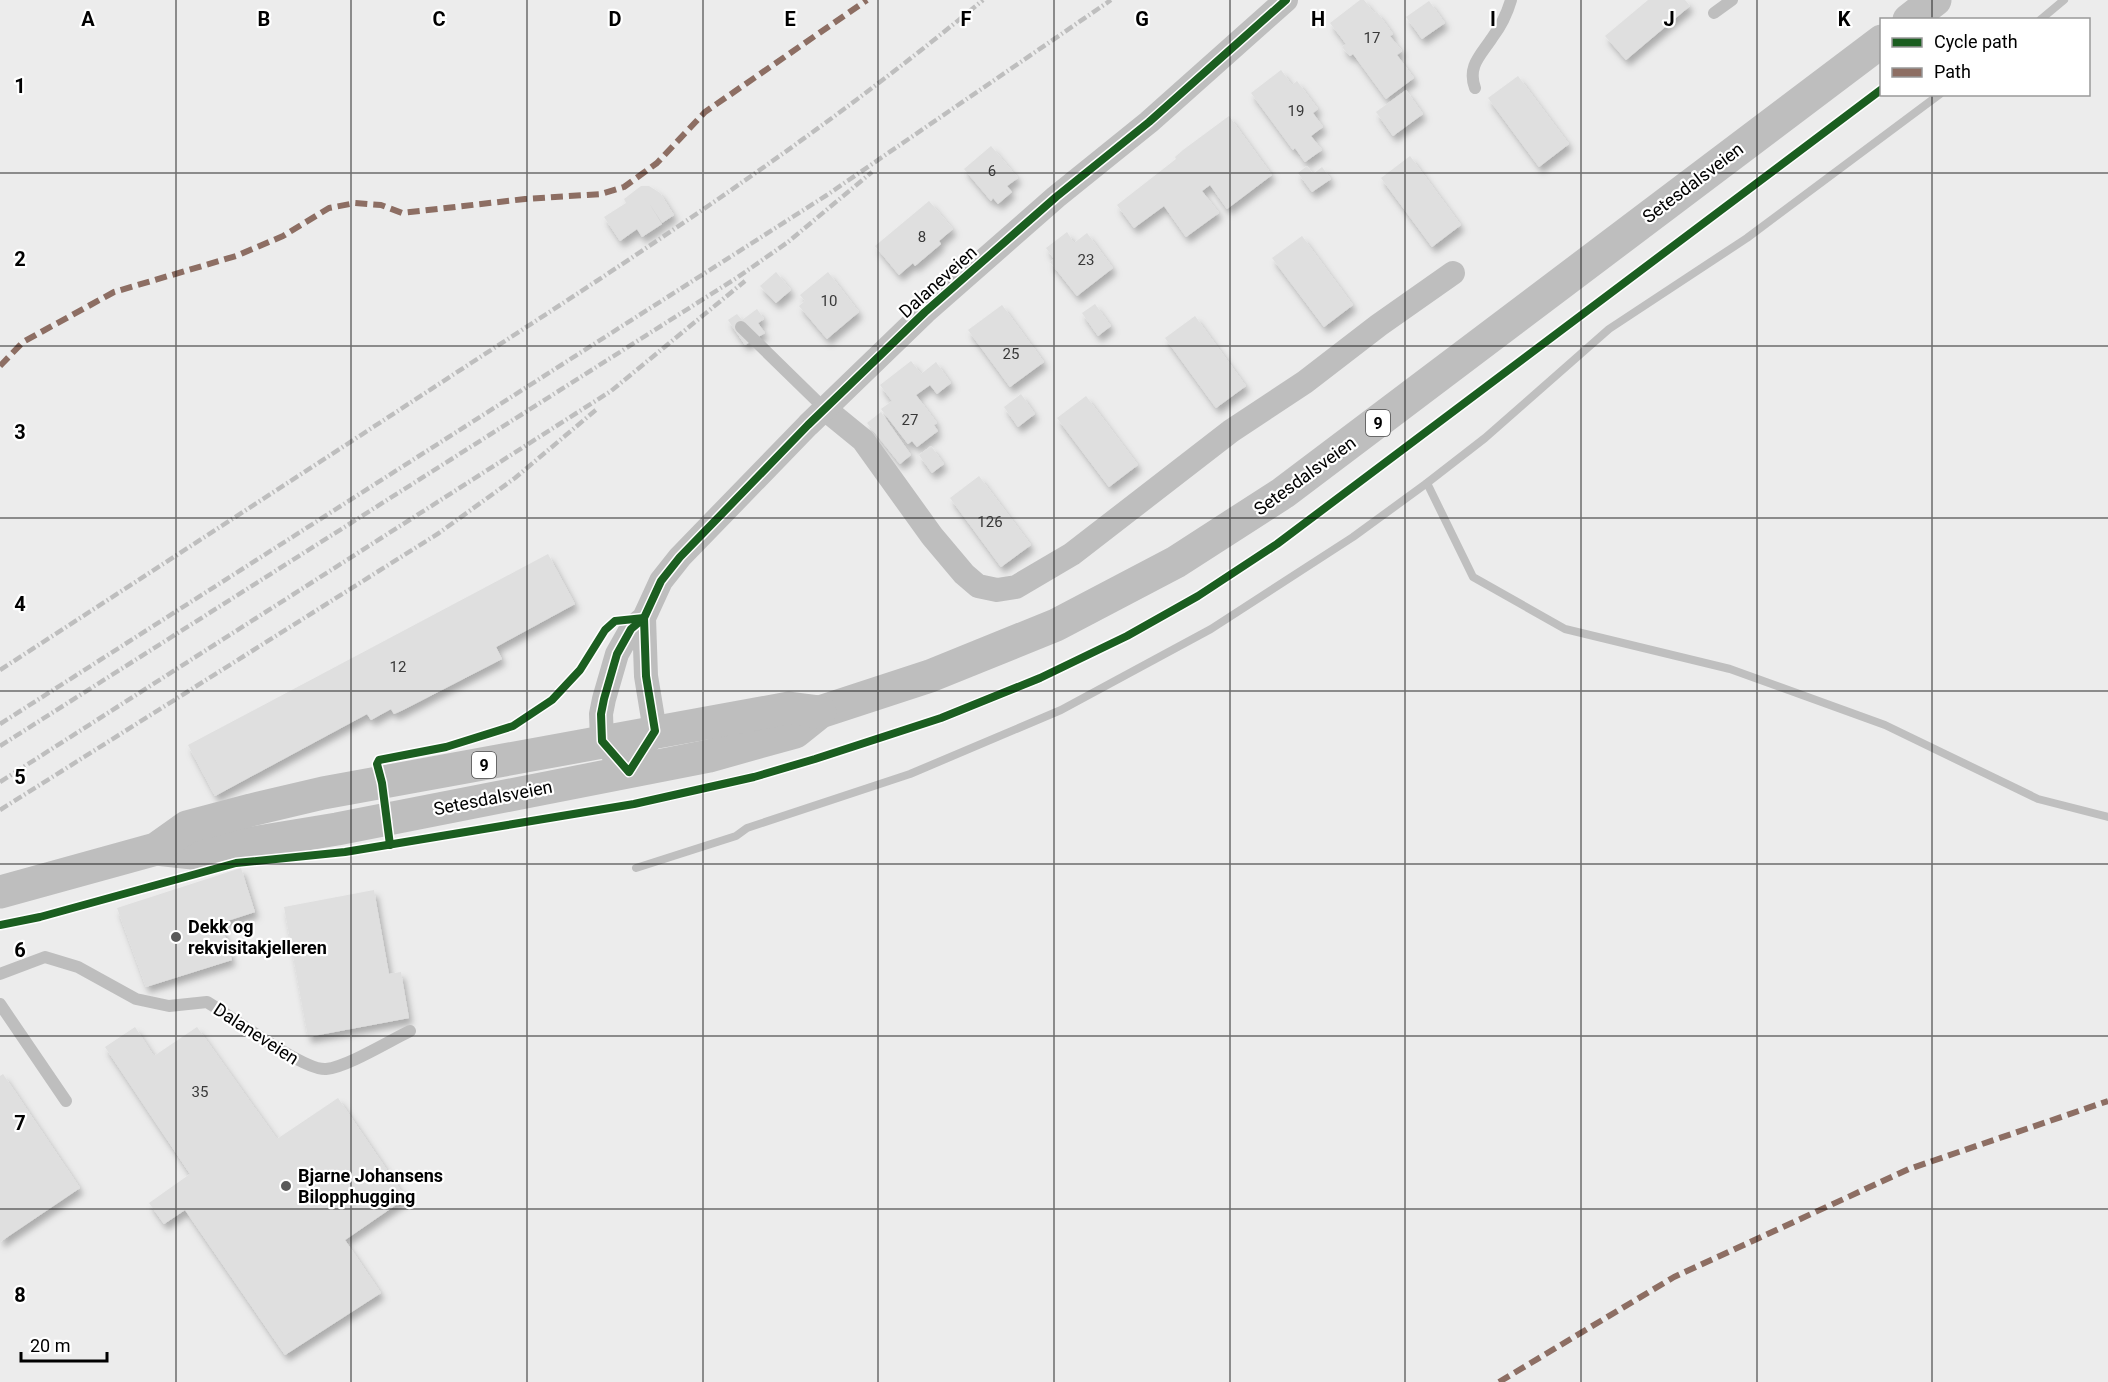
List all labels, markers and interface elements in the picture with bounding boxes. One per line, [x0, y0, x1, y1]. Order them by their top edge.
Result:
text: A [81, 7, 95, 31]
text: B [258, 7, 270, 31]
text: C [432, 7, 446, 31]
text: D [609, 7, 622, 31]
text: E [784, 7, 796, 31]
text: F [961, 7, 972, 31]
text: G [1135, 7, 1149, 31]
text: H [1311, 7, 1325, 31]
text: I [1490, 7, 1496, 31]
text: J [1663, 7, 1675, 31]
text: K [1838, 7, 1851, 31]
legend [1880, 18, 2090, 96]
house number: 17 [1364, 29, 1380, 47]
text: Cycle path [1934, 31, 2018, 52]
text: Path [1934, 61, 1971, 82]
text: 1 [14, 74, 26, 98]
house number: 19 [1288, 102, 1304, 120]
street label: Setesdalsveien [1638, 138, 1747, 227]
house number: 6 [988, 162, 996, 180]
house number: 8 [918, 228, 926, 246]
street label: Dalaneveien [895, 241, 981, 322]
text: 2 [14, 247, 26, 271]
house number: 23 [1078, 251, 1094, 269]
house number: 10 [821, 292, 837, 310]
house number: 25 [1003, 345, 1019, 363]
road number: 9 [1366, 410, 1390, 436]
house number: 27 [902, 411, 918, 429]
text: 3 [14, 420, 26, 444]
street label: Setesdalsveien [1250, 432, 1360, 520]
house number: 126 [977, 513, 1003, 531]
text: 4 [14, 592, 26, 616]
house number: 12 [390, 658, 406, 676]
road number: 9 [472, 752, 496, 778]
text: 5 [14, 765, 26, 789]
street label: Setesdalsveien [432, 776, 554, 819]
place label: Dekk og rekvisitakjelleren [188, 916, 327, 958]
marker: Dekk og rekvisitakjelleren [169, 930, 183, 944]
text: 6 [14, 938, 26, 962]
street label: Dalaneveien [210, 998, 303, 1069]
house number: 35 [192, 1083, 208, 1101]
text: 7 [14, 1111, 26, 1135]
place label: Bjarne Johansens Bilopphugging [298, 1165, 443, 1207]
marker: Bjarne Johansens Bilopphugging [279, 1179, 293, 1193]
text: 8 [14, 1283, 26, 1307]
scale bar [21, 1325, 106, 1363]
text: 20 m [30, 1335, 70, 1356]

